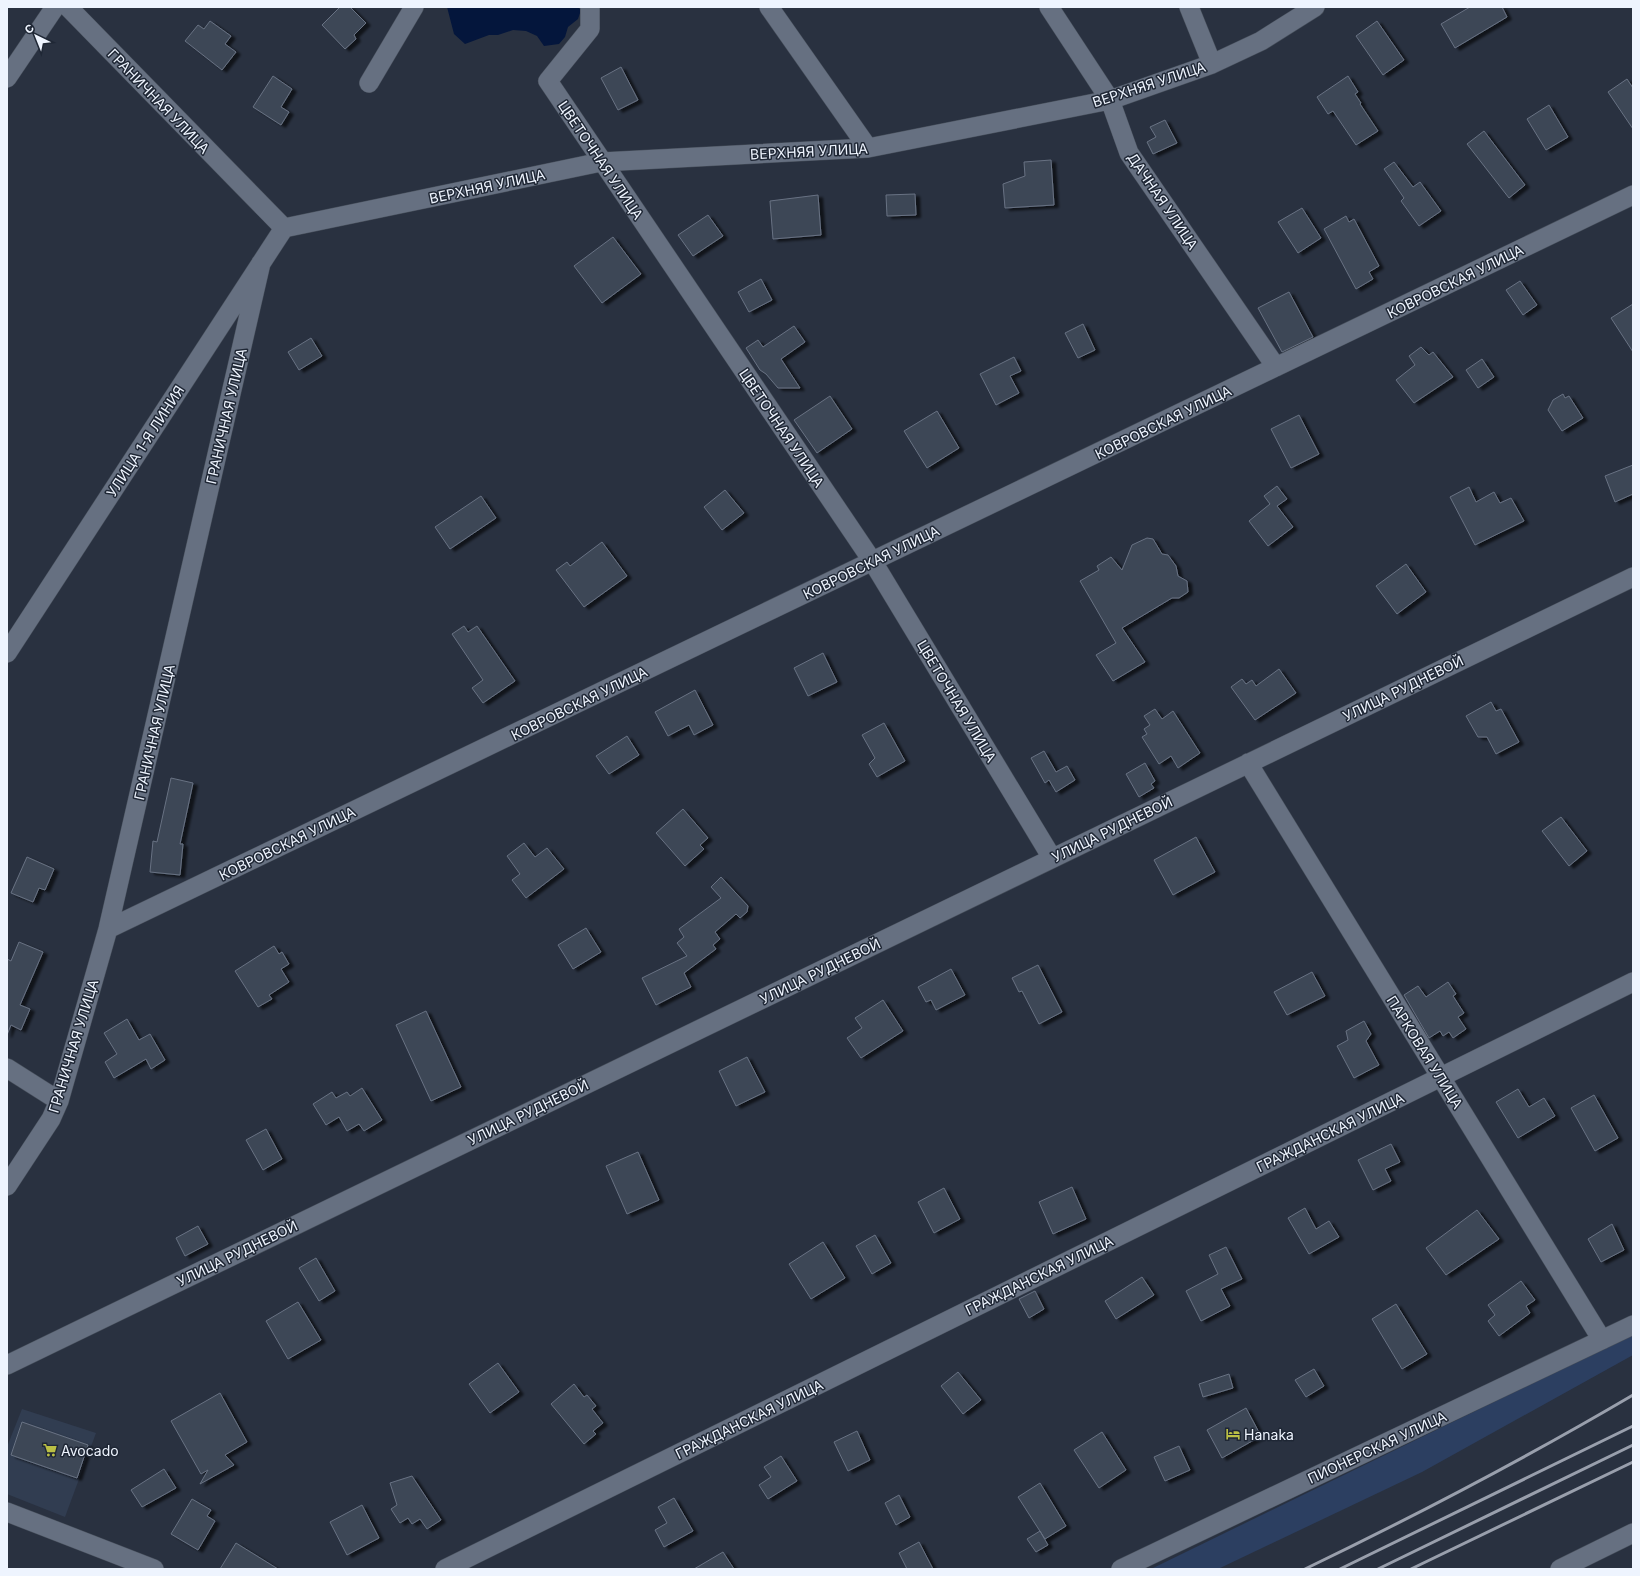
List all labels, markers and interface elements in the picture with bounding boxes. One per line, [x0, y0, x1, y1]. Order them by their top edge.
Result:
north arrow [16, 16, 56, 56]
text: С [21, 21, 37, 37]
street label: ГРАНИЧНАЯ УЛИЦА [105, 45, 214, 157]
street label: ВЕРХНЯЯ УЛИЦА [1090, 58, 1208, 110]
street label: ЦВЕТОЧНАЯ УЛИЦА [555, 97, 647, 223]
street label: ВЕРХНЯЯ УЛИЦА [750, 139, 869, 163]
street label: ДАЧНАЯ УЛИЦА [1124, 149, 1202, 253]
street label: ВЕРХНЯЯ УЛИЦА [428, 165, 547, 207]
street label: КОВРОВСКАЯ УЛИЦА [1384, 240, 1526, 321]
street label: ГРАНИЧНАЯ УЛИЦА [202, 346, 250, 486]
street label: ЦВЕТОЧНАЯ УЛИЦА [736, 365, 828, 491]
street label: КОВРОВСКАЯ УЛИЦА [1092, 381, 1234, 462]
street label: УЛИЦА 1-Я ЛИНИЯ [103, 382, 187, 500]
street label: КОВРОВСКАЯ УЛИЦА [800, 521, 942, 602]
street label: ЦВЕТОЧНАЯ УЛИЦА [914, 637, 1000, 765]
street label: УЛИЦА РУДНЕВОЙ [1340, 651, 1466, 725]
street label: ГРАНИЧНАЯ УЛИЦА [130, 662, 178, 802]
street label: КОВРОВСКАЯ УЛИЦА [508, 662, 650, 743]
street label: УЛИЦА РУДНЕВОЙ [1049, 792, 1175, 866]
street label: КОВРОВСКАЯ УЛИЦА [216, 802, 358, 883]
street label: УЛИЦА РУДНЕВОЙ [757, 934, 883, 1008]
street label: ГРАНИЧНАЯ УЛИЦА [45, 977, 102, 1115]
street label: ПАРКОВАЯ УЛИЦА [1383, 992, 1467, 1112]
street label: УЛИЦА РУДНЕВОЙ [465, 1075, 591, 1149]
street label: ГРАЖДАНСКАЯ УЛИЦА [1253, 1089, 1407, 1175]
street label: УЛИЦА РУДНЕВОЙ [174, 1216, 300, 1290]
street label: ГРАЖДАНСКАЯ УЛИЦА [962, 1232, 1116, 1318]
street label: ГРАЖДАНСКАЯ УЛИЦА [672, 1376, 826, 1462]
street label: ПИОНЕРСКАЯ УЛИЦА [1305, 1407, 1449, 1487]
hotel icon: Hanaka [1225, 1426, 1241, 1442]
place label: Hanaka [1244, 1426, 1294, 1443]
supermarket icon: Avocado [42, 1442, 58, 1458]
place label: Avocado [61, 1442, 119, 1459]

